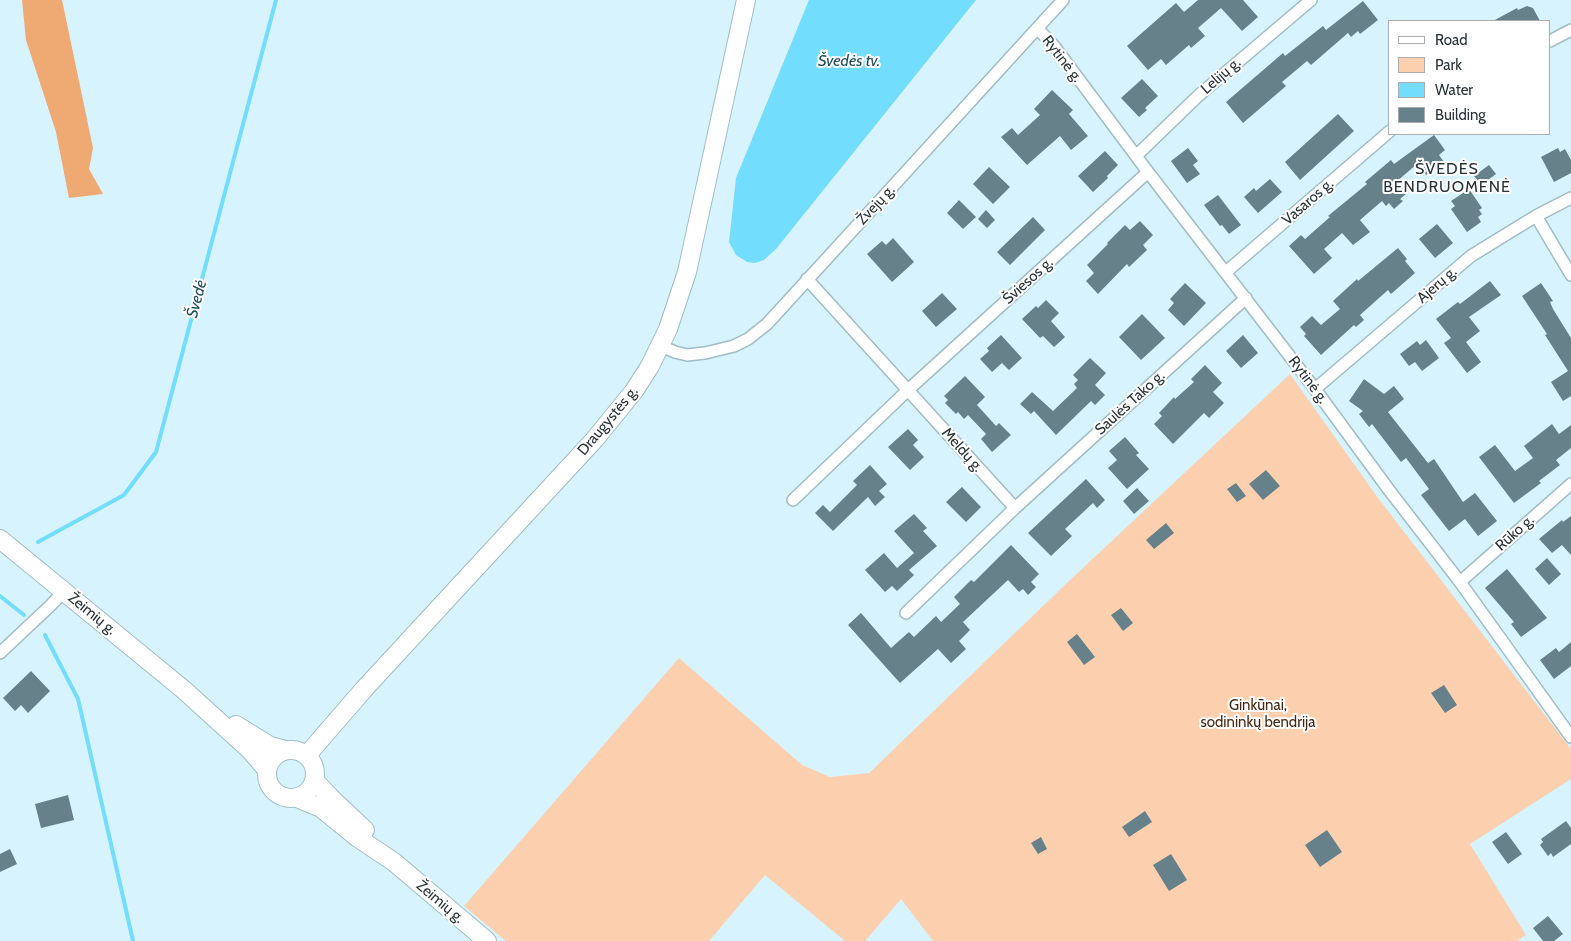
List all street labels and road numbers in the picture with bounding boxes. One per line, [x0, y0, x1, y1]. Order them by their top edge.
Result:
street label: Rytinė g. [1038, 32, 1086, 86]
street label: Lelijų g. [1197, 54, 1245, 98]
street label: Vasaros g. [1279, 175, 1337, 229]
street label: Žvejų g. [853, 181, 899, 229]
street label: Šviesos g. [999, 254, 1057, 308]
street label: Ajerų g. [1413, 263, 1461, 307]
street label: Rytinė g. [1284, 353, 1332, 407]
street label: Saulės Tako g. [1091, 367, 1169, 439]
street label: Draugystės g. [574, 383, 642, 459]
street label: Meldų g. [937, 424, 987, 476]
street label: Rūko g. [1492, 511, 1538, 555]
street label: Žeimių g. [64, 589, 120, 639]
street label: Žeimių g. [412, 877, 468, 927]

